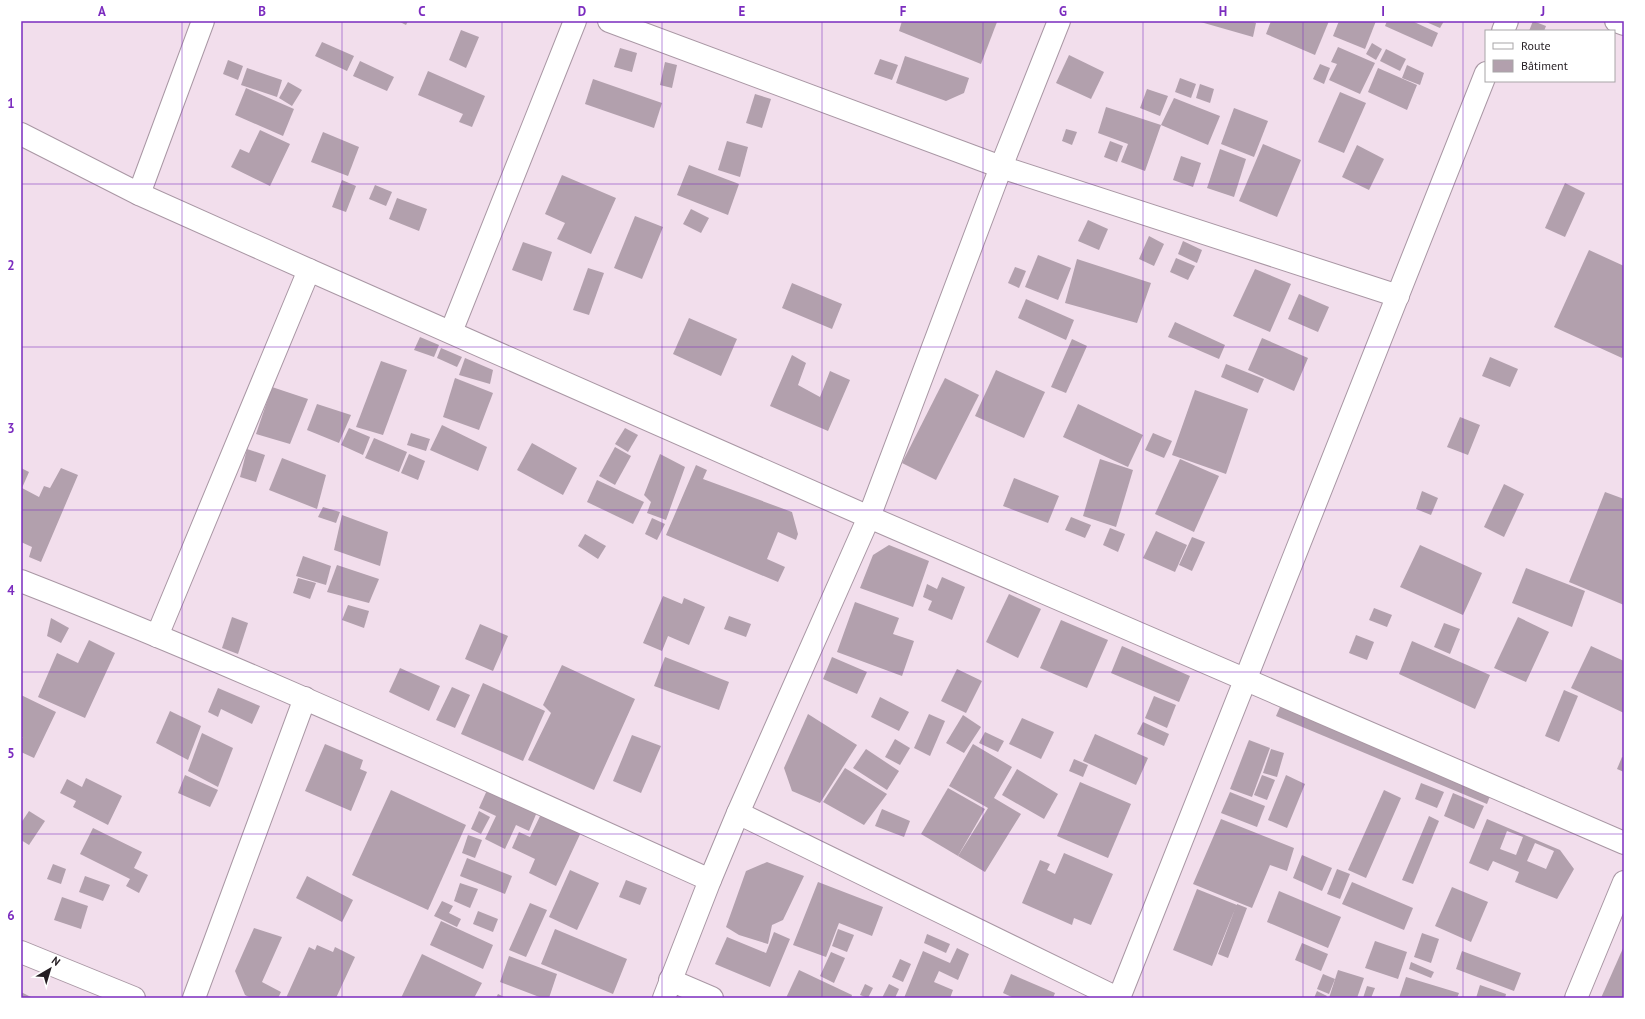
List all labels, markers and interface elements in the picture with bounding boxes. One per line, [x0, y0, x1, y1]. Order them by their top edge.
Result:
text: A [98, 3, 106, 20]
text: B [258, 3, 266, 20]
text: C [418, 3, 426, 20]
text: D [578, 3, 586, 20]
text: E [739, 3, 746, 20]
text: F [900, 3, 907, 20]
text: G [1059, 3, 1067, 20]
text: H [1219, 3, 1227, 20]
text: I [1381, 3, 1385, 20]
text: J [1540, 3, 1545, 20]
legend [1485, 30, 1615, 82]
text: Route [1521, 38, 1551, 53]
text: Bâtiment [1521, 58, 1568, 73]
text: 1 [7, 95, 15, 112]
text: 2 [7, 257, 15, 274]
text: 3 [7, 420, 15, 437]
text: 4 [7, 582, 15, 599]
text: 5 [7, 745, 15, 762]
text: 6 [7, 907, 15, 924]
north arrow [30, 949, 70, 989]
text: N [49, 953, 63, 969]

